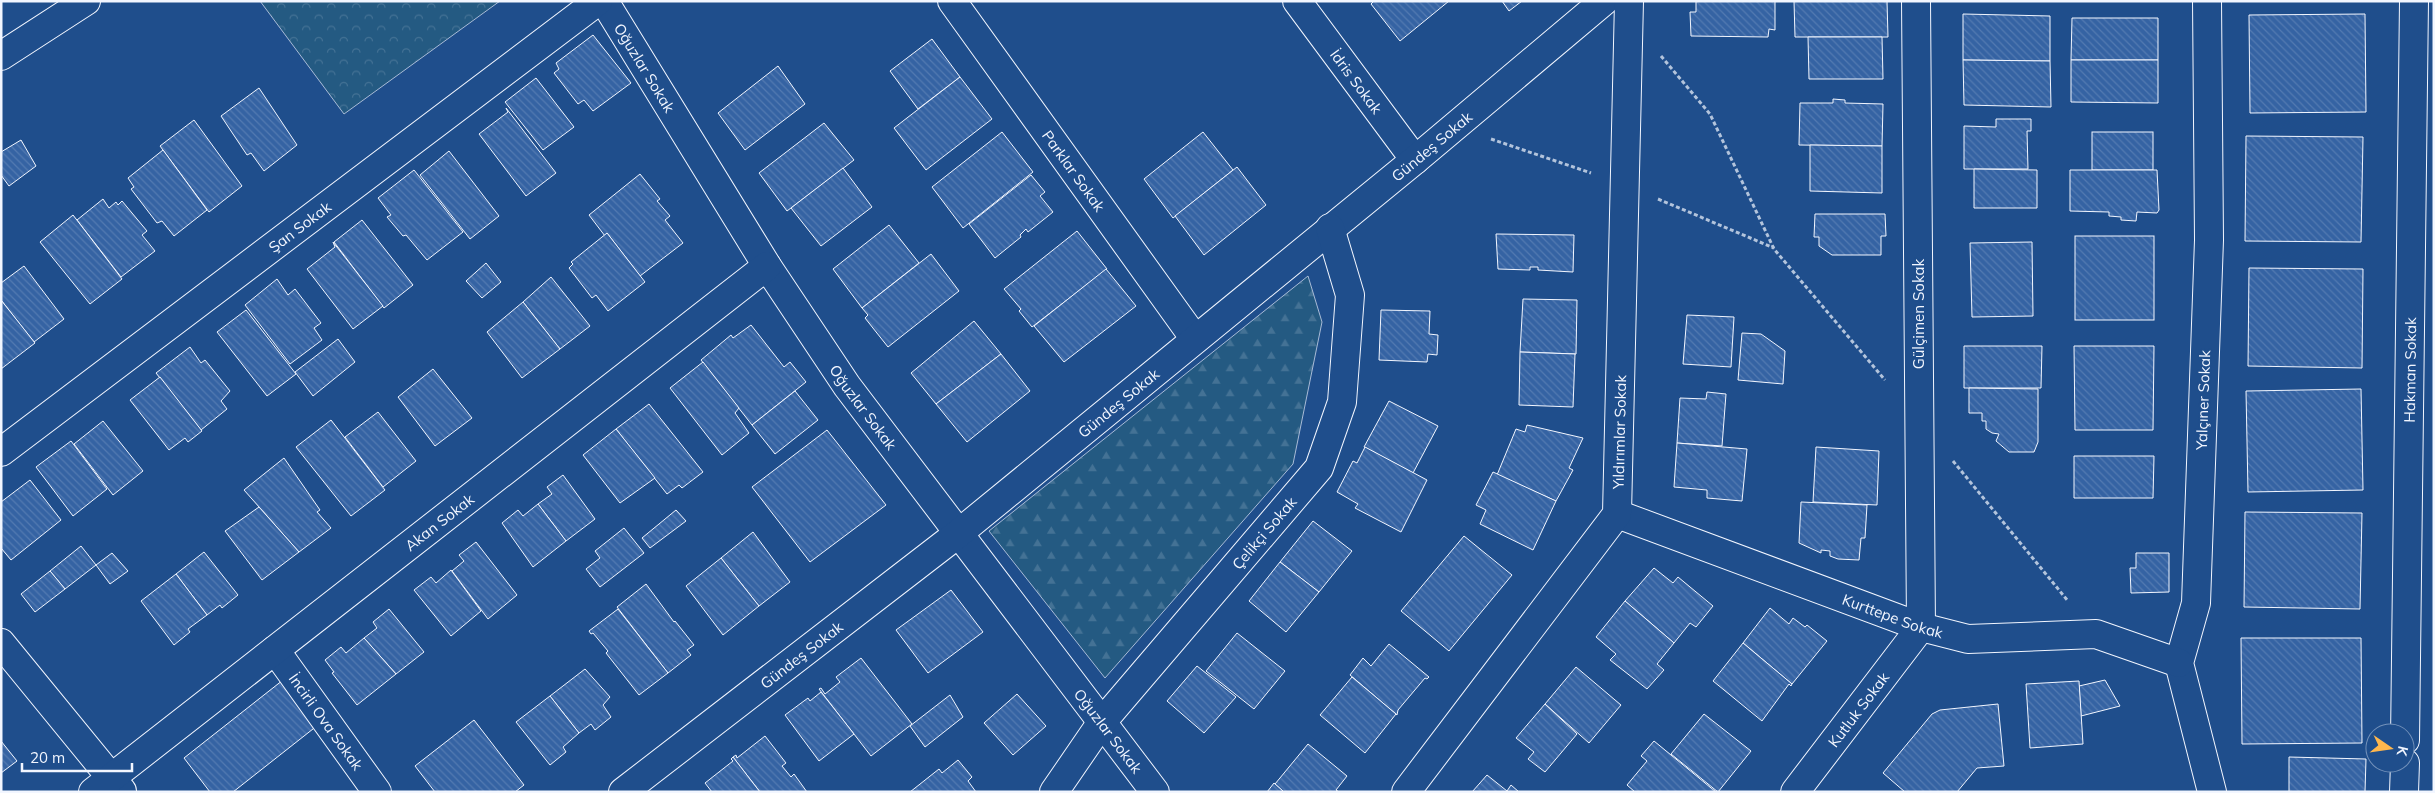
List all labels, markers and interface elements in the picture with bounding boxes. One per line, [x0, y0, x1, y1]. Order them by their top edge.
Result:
street label: Oğuzlar Sokak [610, 19, 680, 116]
street label: İdris Sokak [1326, 45, 1387, 118]
street label: Gündeş Sokak [1387, 107, 1476, 185]
street label: Parklar Sokak [1038, 126, 1110, 215]
street label: Şan Sokak [264, 197, 335, 256]
street label: Gülçimen Sokak [1909, 258, 1928, 369]
street label: Hakman Sokak [2399, 317, 2420, 423]
street label: Yalçıner Sokak [2192, 349, 2214, 451]
street label: Oğuzlar Sokak [826, 361, 901, 454]
street label: Gündeş Sokak [1074, 364, 1163, 442]
street label: Yıldırımlar Sokak [1608, 374, 1630, 490]
street label: Akan Sokak [401, 489, 478, 555]
street label: Çelikçi Sokak [1227, 492, 1300, 573]
street label: Kurttepe Sokak [1840, 589, 1945, 642]
street label: Gündeş Sokak [756, 617, 847, 692]
street label: Kutluk Sokak [1823, 668, 1893, 751]
street label: İncirli Ova Sokak [285, 669, 368, 774]
street label: Oğuzlar Sokak [1070, 685, 1147, 777]
north arrow [2365, 723, 2415, 773]
scale bar [22, 740, 132, 772]
text: K [2393, 744, 2412, 758]
text: 20 m [30, 748, 65, 767]

